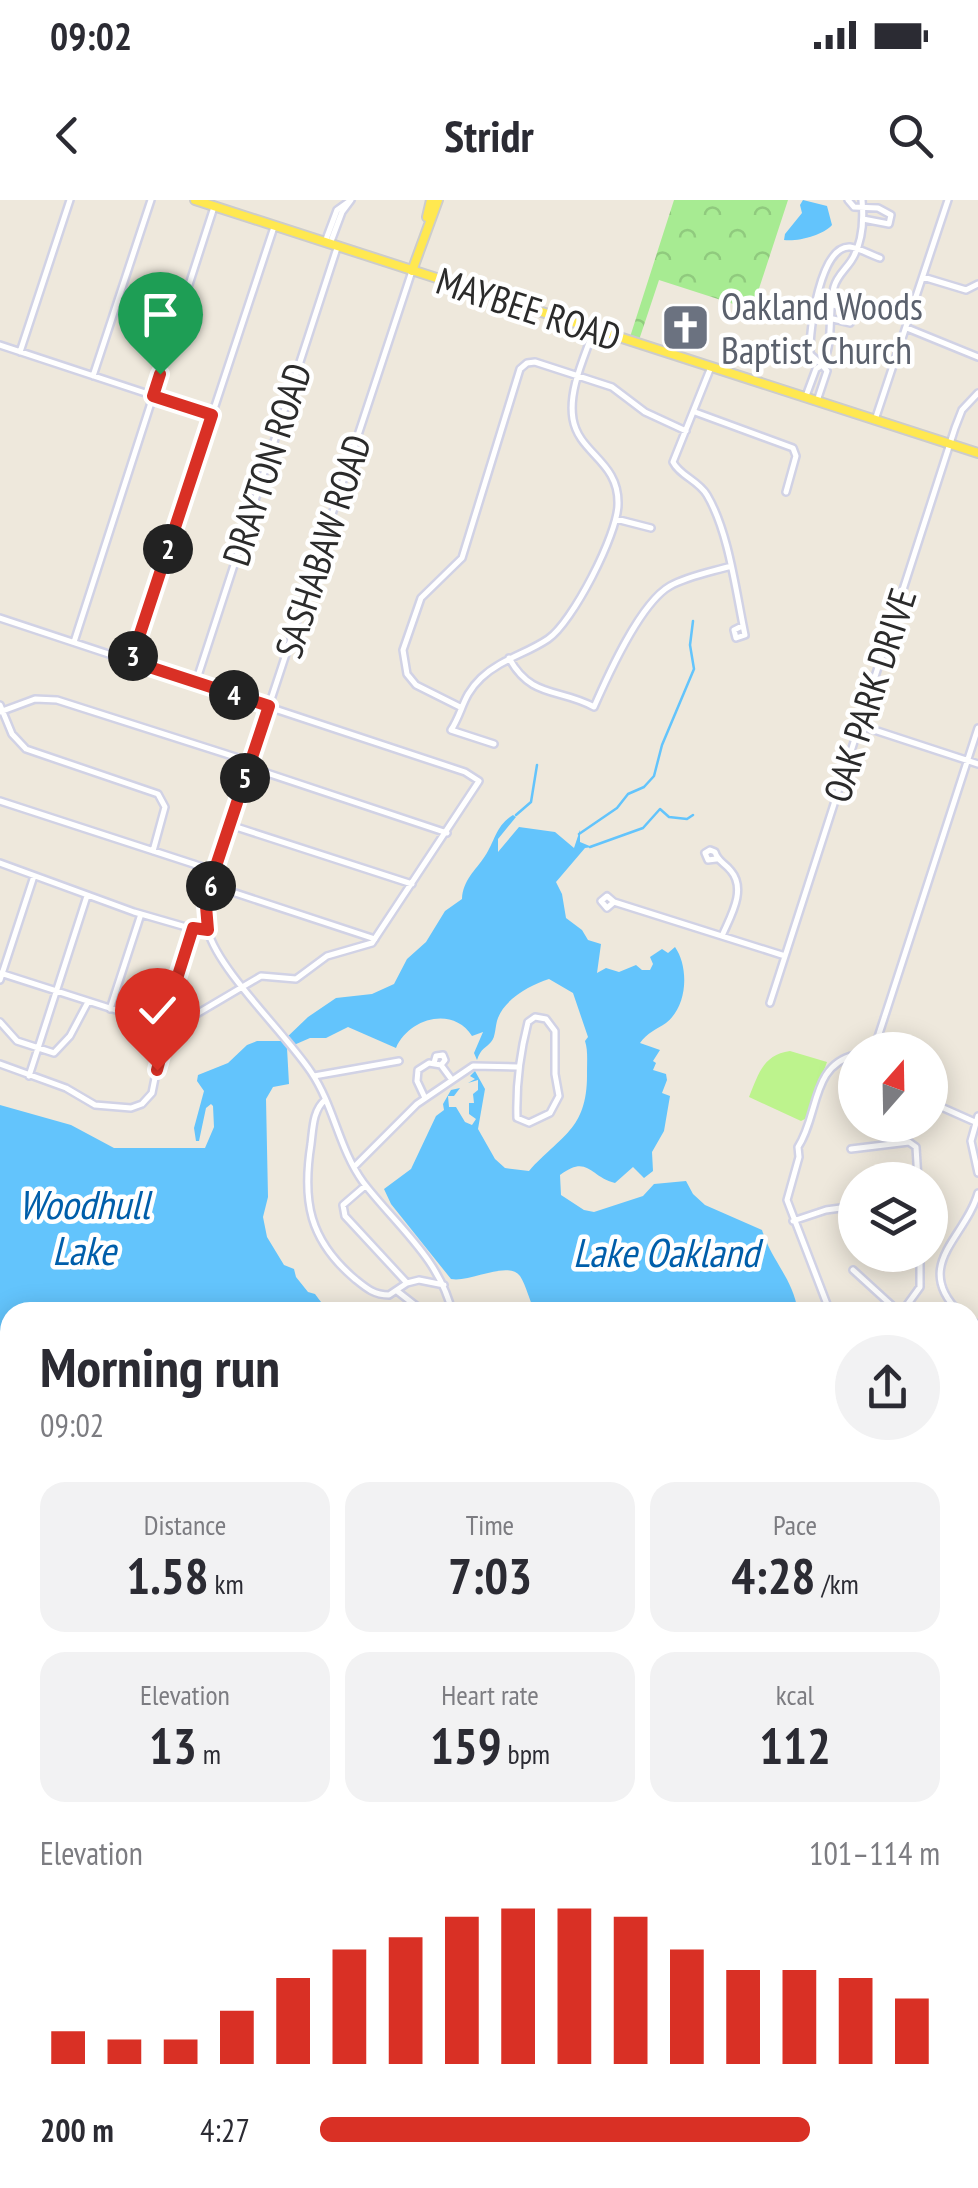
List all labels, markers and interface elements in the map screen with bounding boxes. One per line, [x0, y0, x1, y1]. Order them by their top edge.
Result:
text: 09:02 [50, 11, 132, 60]
text: Stridr [444, 106, 534, 164]
icon: back [40, 108, 95, 163]
icon: search [883, 108, 938, 163]
street label: MAYBEE ROAD [431, 255, 627, 361]
pin [118, 272, 203, 375]
place label: Oakland Woods Baptist Church [721, 281, 923, 374]
icon: arrive [133, 287, 188, 342]
church icon: Oakland Woods Baptist Church [660, 301, 712, 353]
street label: DRAYTON ROAD [210, 357, 322, 571]
street label: SASHABAW ROAD [263, 428, 381, 664]
pin: 2 [143, 524, 193, 574]
text: 2 [161, 530, 175, 567]
street label: OAK PARK DRIVE [811, 582, 927, 808]
pin: 3 [108, 631, 158, 681]
text: 3 [126, 637, 140, 674]
pin: 4 [209, 670, 259, 720]
text: 4 [227, 676, 241, 713]
pin: 5 [220, 753, 270, 803]
text: 5 [238, 759, 252, 796]
pin: 6 [186, 861, 236, 911]
text: 6 [204, 867, 218, 904]
pin [115, 968, 200, 1071]
icon: check [130, 983, 185, 1038]
north arrow [838, 1032, 948, 1142]
map controls [838, 1032, 948, 1272]
button: layers [838, 1162, 948, 1272]
water label: Woodhull Lake [19, 1178, 153, 1276]
water label: Lake Oakland [573, 1226, 764, 1278]
text: Morning run [40, 1331, 280, 1402]
button: share [835, 1335, 940, 1440]
text: 09:02 [40, 1404, 104, 1446]
text: Distance [144, 1506, 226, 1543]
text: Time [466, 1506, 514, 1543]
text: Pace [773, 1506, 817, 1543]
text: 1.58 [126, 1543, 209, 1608]
text: 7:03 [448, 1543, 532, 1608]
text: 4:28 [731, 1543, 815, 1608]
text: km [209, 1565, 244, 1602]
text: /km [815, 1565, 859, 1602]
text: Elevation [140, 1676, 230, 1713]
text: Heart rate [441, 1676, 539, 1713]
text: kcal [776, 1676, 814, 1713]
text: 13 [149, 1713, 197, 1778]
text: 159 [430, 1713, 502, 1778]
text: 112 [759, 1713, 831, 1778]
text: m [197, 1735, 221, 1772]
text: bpm [502, 1735, 550, 1772]
text: Elevation [40, 1832, 143, 1874]
text: 101–114 m [809, 1832, 940, 1874]
text: 200 m [40, 2109, 114, 2151]
text: 4:27 [200, 2109, 250, 2151]

